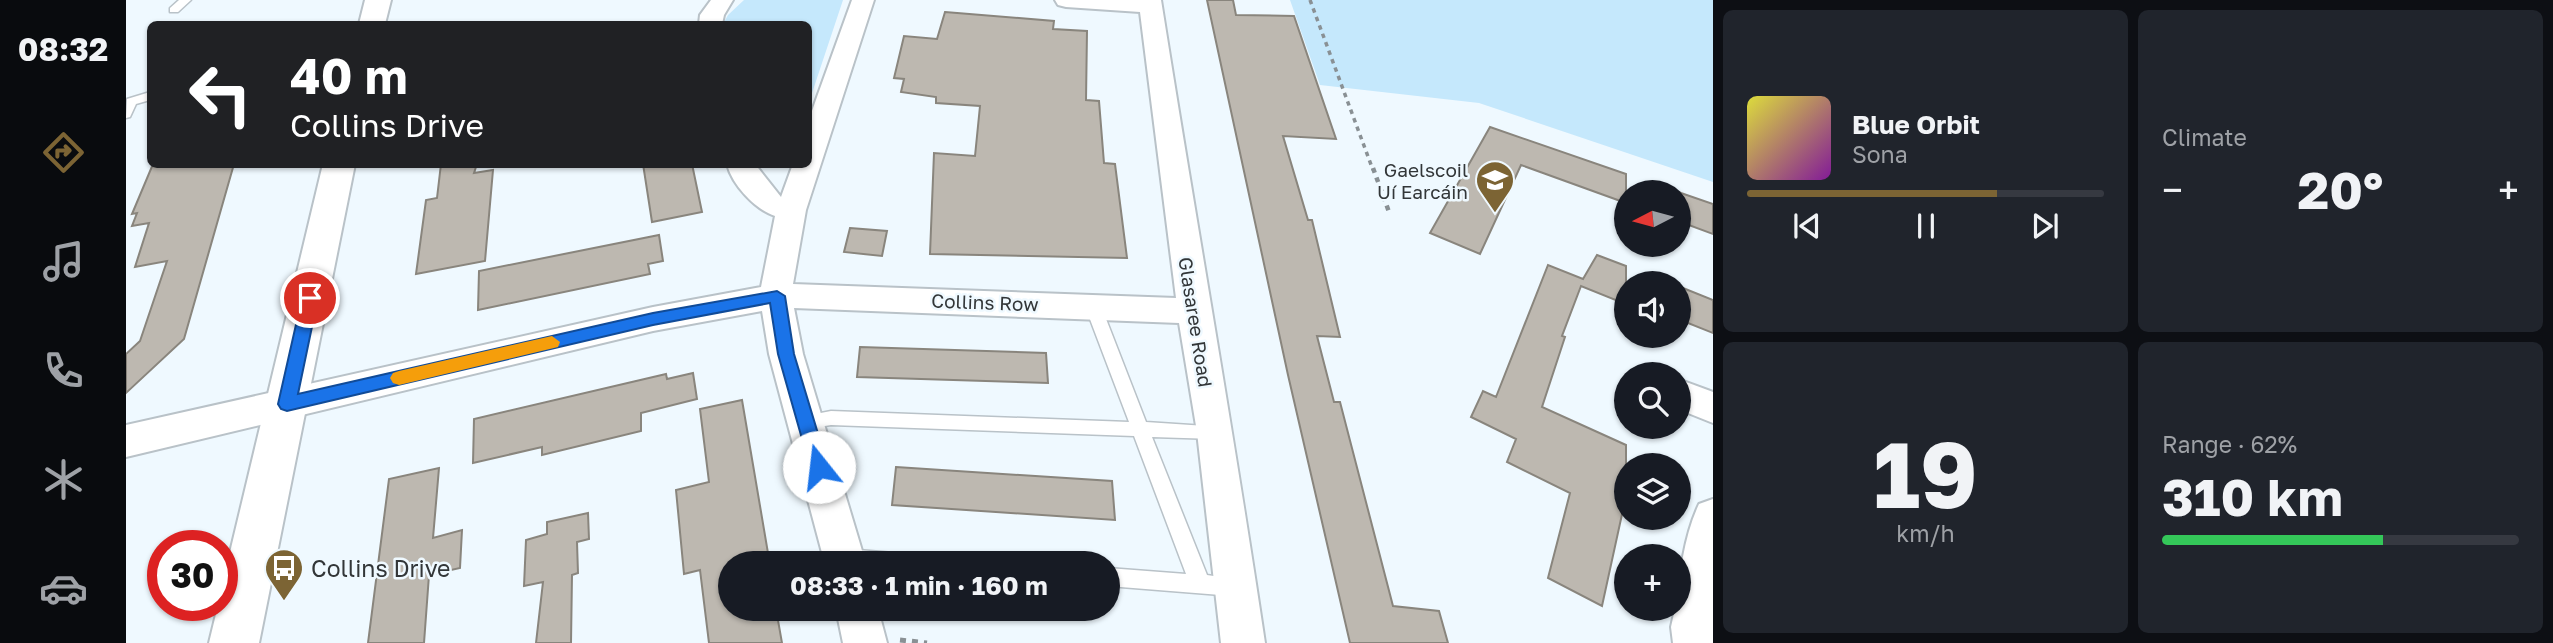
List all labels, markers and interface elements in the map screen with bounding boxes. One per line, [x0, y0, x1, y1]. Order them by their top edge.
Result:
text: 08:32 [18, 30, 108, 68]
text: 40 m [290, 46, 408, 105]
icon: left [175, 49, 266, 140]
text: Collins Drive [290, 106, 484, 144]
text: Blue Orbit [1852, 109, 1980, 140]
text: Climate [2162, 123, 2247, 151]
icon: directions [39, 128, 88, 177]
text: Sona [1852, 140, 1908, 168]
place label: Gaelscoil Uí Earcáin [1377, 158, 1468, 203]
text: 20° [2298, 158, 2383, 220]
school or university icon: Gaelscoil Uí Earcáin [1474, 159, 1516, 214]
text: − [2162, 167, 2183, 212]
text: + [2498, 167, 2519, 212]
north arrow [1614, 180, 1690, 257]
map controls [1614, 180, 1691, 621]
icon: previous [1788, 207, 1826, 245]
icon: pause [1907, 207, 1945, 245]
icon: next [2026, 207, 2064, 245]
icon: music [39, 237, 88, 286]
street label: Glasaree Road [1174, 255, 1218, 389]
pin [280, 268, 340, 328]
button: sound [1614, 271, 1691, 348]
icon: arrive [291, 279, 329, 317]
street label: Collins Row [931, 289, 1039, 315]
icon: phone [39, 346, 88, 395]
button: search [1614, 362, 1691, 439]
text: 19 [1873, 419, 1978, 528]
position arrow [782, 430, 856, 504]
text: Range · 62% [2162, 430, 2297, 458]
button: layers [1614, 453, 1691, 530]
icon: climate [39, 455, 88, 504]
text: 310 km [2162, 465, 2343, 527]
text: km/h [1896, 519, 1955, 547]
speed limit sign: 30 [147, 530, 238, 621]
button: + [1614, 544, 1691, 621]
bus stop icon: Collins Drive [263, 547, 305, 602]
place label: Collins Drive [311, 554, 450, 582]
icon: car [39, 564, 88, 613]
text: 08:33 · 1 min · 160 m [790, 570, 1048, 601]

